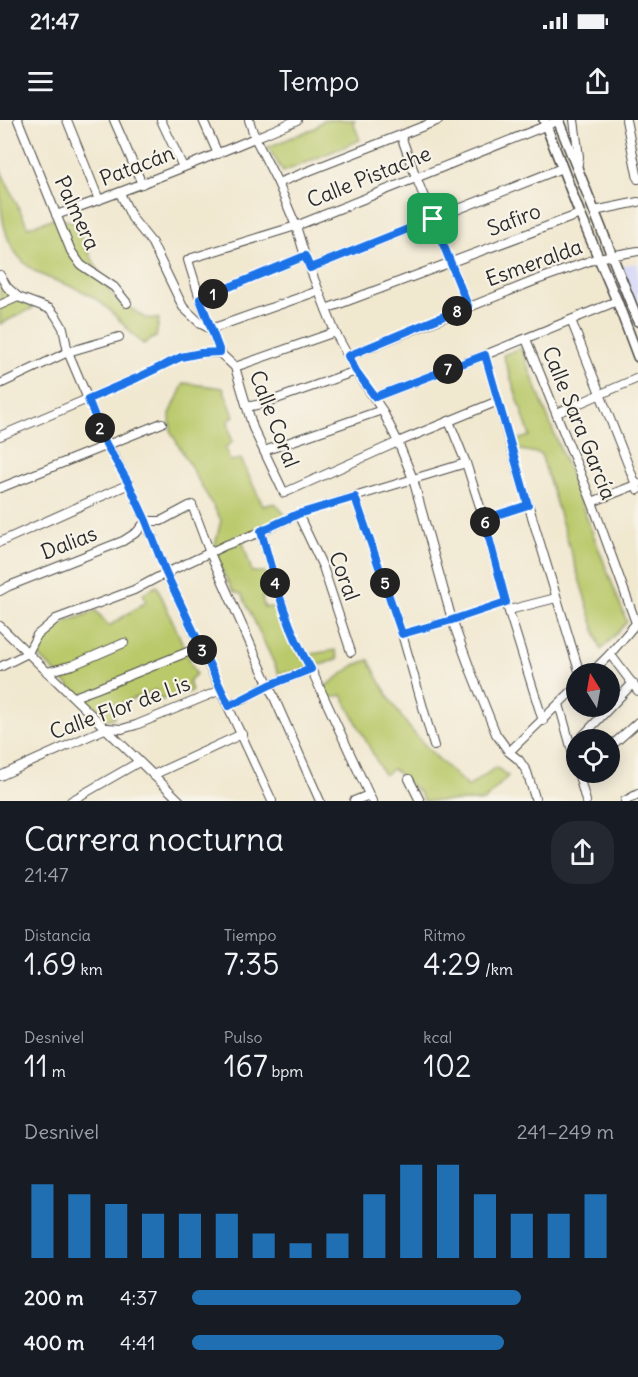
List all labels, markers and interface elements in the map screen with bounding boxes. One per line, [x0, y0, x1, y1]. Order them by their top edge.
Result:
text: 21:47 [30, 7, 79, 35]
text: Tempo [278, 64, 360, 98]
icon: menu [24, 65, 57, 98]
icon: share [581, 65, 614, 98]
street label: Patacán [96, 139, 178, 192]
street label: Calle Pistache [303, 139, 435, 214]
street label: Palmera [49, 171, 106, 254]
pin [407, 193, 458, 244]
street label: Safiro [483, 197, 545, 242]
icon: arrive [416, 202, 449, 235]
street label: Esmeralda [482, 233, 586, 292]
pin: 1 [198, 279, 228, 309]
text: 1 [210, 284, 216, 304]
pin: 8 [442, 296, 472, 326]
text: 8 [452, 301, 462, 321]
street label: Calle Sara García [536, 342, 623, 504]
pin: 7 [433, 354, 463, 384]
text: 7 [444, 359, 452, 379]
street label: Calle Coral [244, 366, 305, 471]
pin: 2 [85, 413, 115, 443]
text: 2 [96, 418, 104, 438]
pin: 6 [470, 507, 500, 537]
text: 6 [480, 512, 490, 532]
street label: Dalias [37, 520, 101, 566]
street label: Coral [323, 548, 366, 604]
pin: 4 [260, 568, 290, 598]
pin: 5 [370, 568, 400, 598]
text: 4 [270, 573, 280, 593]
text: 5 [380, 573, 390, 593]
pin: 3 [187, 635, 217, 665]
text: 3 [197, 640, 207, 660]
north arrow [566, 663, 620, 717]
map controls [566, 663, 620, 783]
street label: Calle Flor de Lis [46, 670, 194, 745]
button: locate [566, 729, 620, 783]
text: Carrera nocturna [24, 818, 284, 860]
button: share [551, 821, 614, 884]
text: 21:47 [24, 862, 69, 887]
text: Distancia [24, 925, 91, 945]
text: Tiempo [224, 925, 276, 945]
text: Ritmo [423, 925, 466, 945]
text: 1.69 [24, 945, 77, 983]
text: 7:35 [224, 945, 279, 983]
text: 4:29 [423, 945, 481, 983]
text: km [77, 959, 103, 979]
text: /km [481, 959, 513, 979]
text: Desnivel [24, 1027, 84, 1047]
text: Pulso [224, 1027, 262, 1047]
text: kcal [423, 1027, 452, 1047]
text: 11 [24, 1047, 48, 1085]
text: 167 [224, 1047, 268, 1085]
text: 102 [423, 1047, 471, 1085]
text: m [48, 1061, 66, 1081]
text: bpm [268, 1061, 303, 1081]
text: Desnivel [24, 1119, 99, 1144]
text: 241–249 m [517, 1119, 614, 1144]
text: 200 m [24, 1285, 84, 1310]
text: 4:37 [120, 1285, 157, 1310]
text: 400 m [24, 1330, 84, 1355]
text: 4:41 [120, 1330, 155, 1355]

